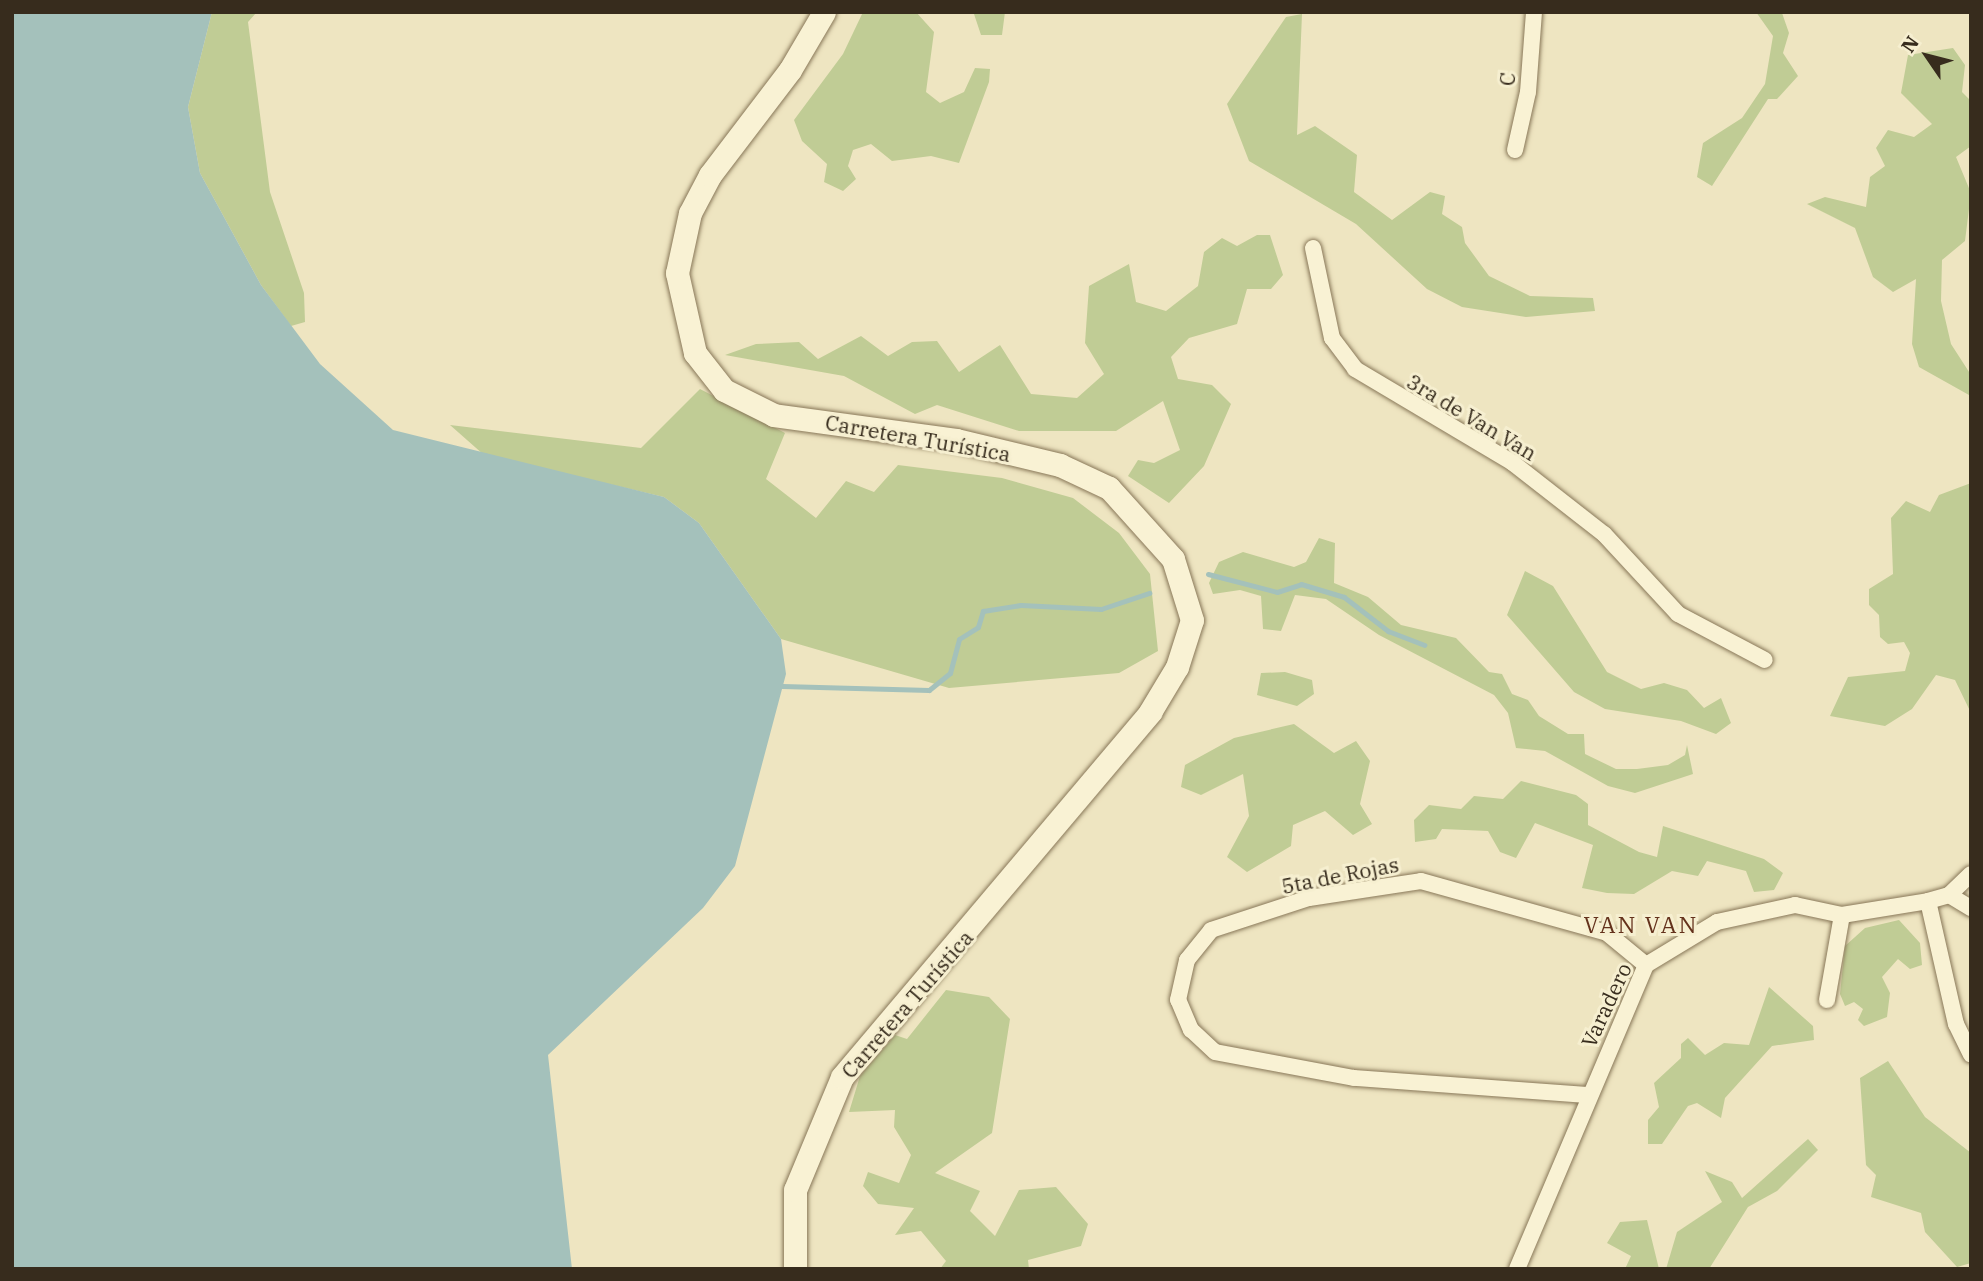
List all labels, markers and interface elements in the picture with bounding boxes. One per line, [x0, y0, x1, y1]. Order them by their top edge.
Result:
north arrow [1892, 21, 1962, 91]
text: N [1896, 31, 1924, 57]
street label: C [1494, 71, 1520, 87]
street label: 3ra de Van Van [1403, 368, 1541, 466]
street label: Carretera Turística [823, 409, 1013, 467]
street label: 5ta de Rojas [1279, 851, 1401, 899]
district label: VAN VAN [1584, 910, 1698, 938]
street label: Carretera Turística [836, 925, 978, 1083]
street label: Varadero [1576, 959, 1636, 1051]

